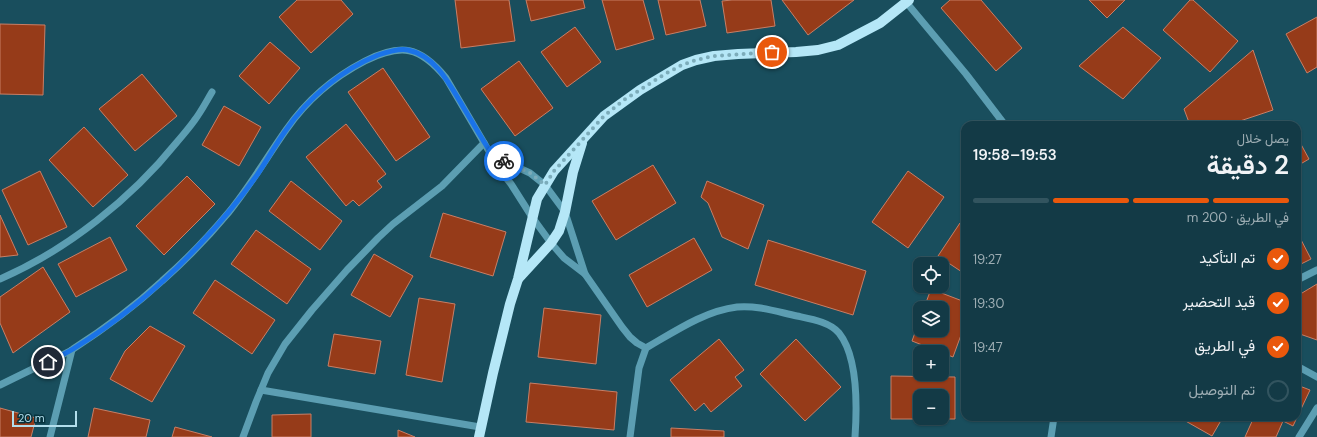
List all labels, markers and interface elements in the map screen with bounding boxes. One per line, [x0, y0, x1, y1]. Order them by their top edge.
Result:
pin [755, 35, 789, 69]
icon: bag [761, 41, 783, 63]
text: يصل خلال [1237, 130, 1289, 147]
courier [484, 141, 524, 181]
text: 19:53–19:58 [973, 145, 1057, 165]
text: 2 دقيقة [1207, 148, 1289, 182]
icon: bike [493, 150, 515, 172]
text: في الطريق · 200 m [1187, 209, 1289, 226]
text: تم التأكيد [1199, 248, 1255, 268]
icon: check [1267, 248, 1289, 270]
text: 19:27 [973, 251, 1002, 268]
map controls [913, 257, 949, 425]
button: locate [913, 257, 949, 293]
text: قيد التحضير [1183, 292, 1255, 312]
icon: check [1267, 292, 1289, 314]
text: 19:30 [973, 295, 1004, 312]
button: layers [913, 301, 949, 337]
text: في الطريق [1194, 336, 1255, 356]
icon: check [1267, 336, 1289, 358]
text: 19:47 [973, 339, 1003, 356]
pin [31, 345, 65, 379]
button: + [913, 345, 949, 381]
icon: home [37, 351, 59, 373]
text: تم التوصيل [1189, 380, 1255, 400]
button: − [913, 389, 949, 425]
scale bar [12, 409, 77, 428]
text: 20 m [18, 411, 44, 425]

